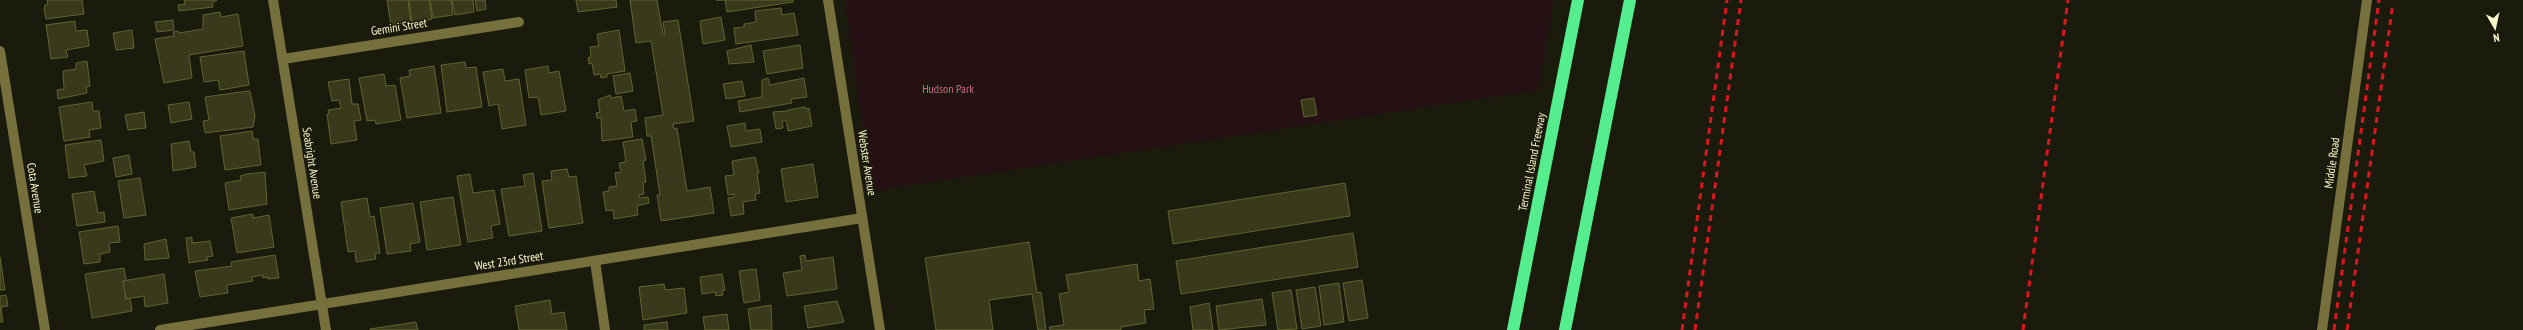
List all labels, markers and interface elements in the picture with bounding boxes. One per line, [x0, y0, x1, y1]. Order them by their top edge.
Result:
north arrow [2475, 8, 2515, 48]
street label: Gemini Street [370, 15, 429, 38]
text: N [2492, 30, 2501, 45]
park label: Hudson Park [922, 81, 974, 96]
street label: Terminal Island Freeway [1515, 111, 1549, 212]
street label: Seabright Avenue [299, 126, 326, 200]
street label: Webster Avenue [855, 129, 880, 197]
street label: Middle Road [2320, 136, 2343, 189]
street label: Cota Avenue [24, 162, 47, 214]
street label: West 23rd Street [474, 248, 545, 273]

